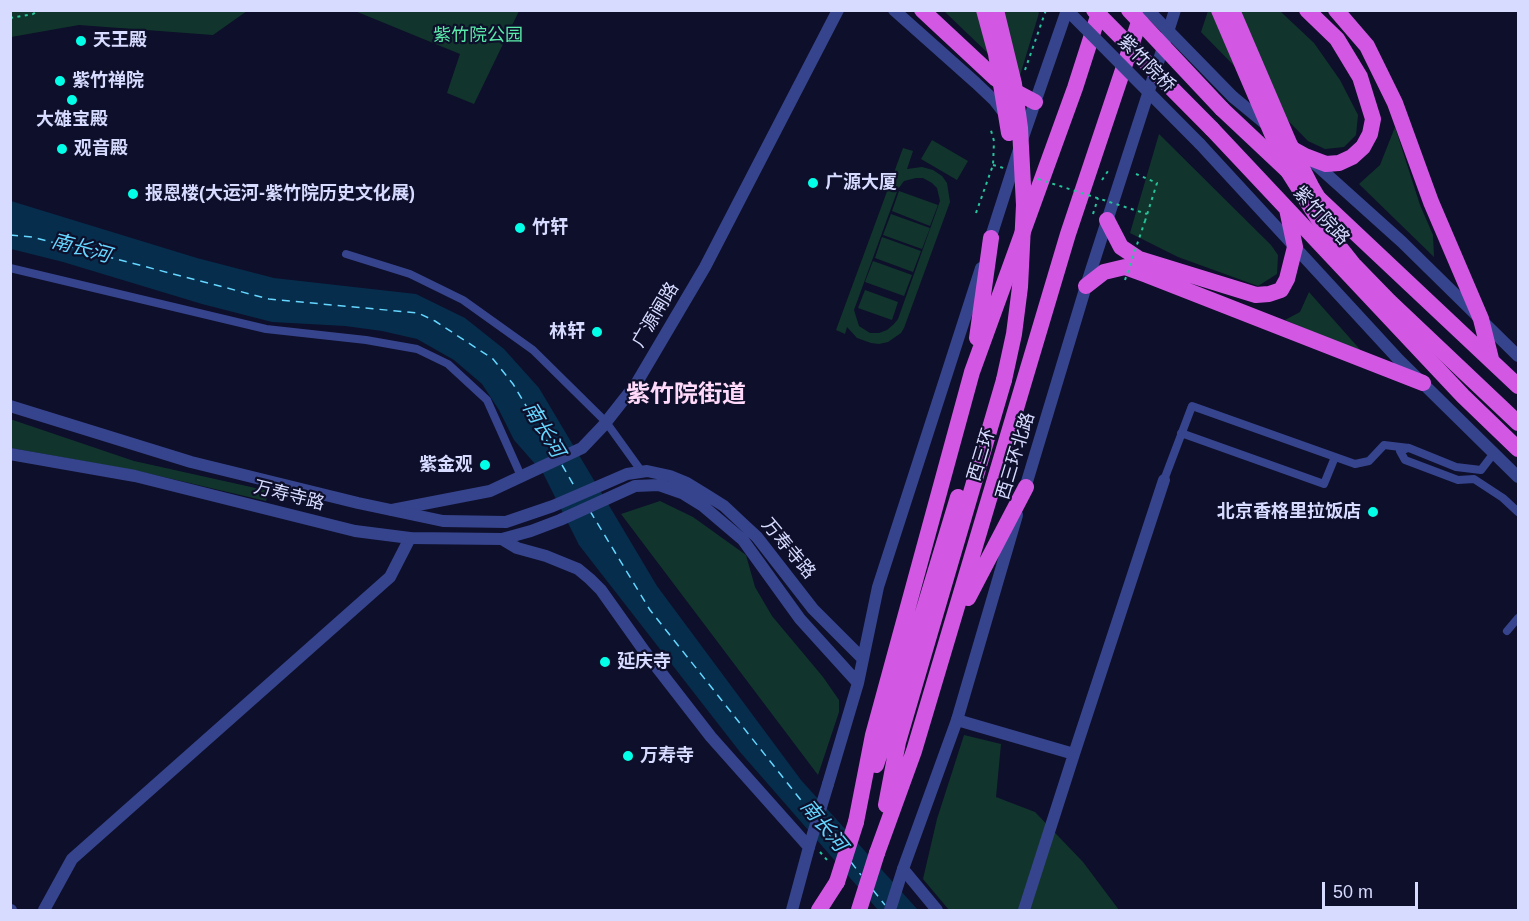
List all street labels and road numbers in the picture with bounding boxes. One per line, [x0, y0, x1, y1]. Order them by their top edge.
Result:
street label: 紫竹院桥 [1113, 31, 1179, 97]
street label: 紫竹院路 [1289, 182, 1353, 250]
street label: 广源闸路 [628, 279, 684, 351]
street label: 西三环北路 [993, 410, 1039, 502]
street label: 西三环 [964, 426, 1000, 484]
street label: 万寿寺路 [251, 477, 327, 515]
street label: 万寿寺路 [757, 514, 819, 584]

